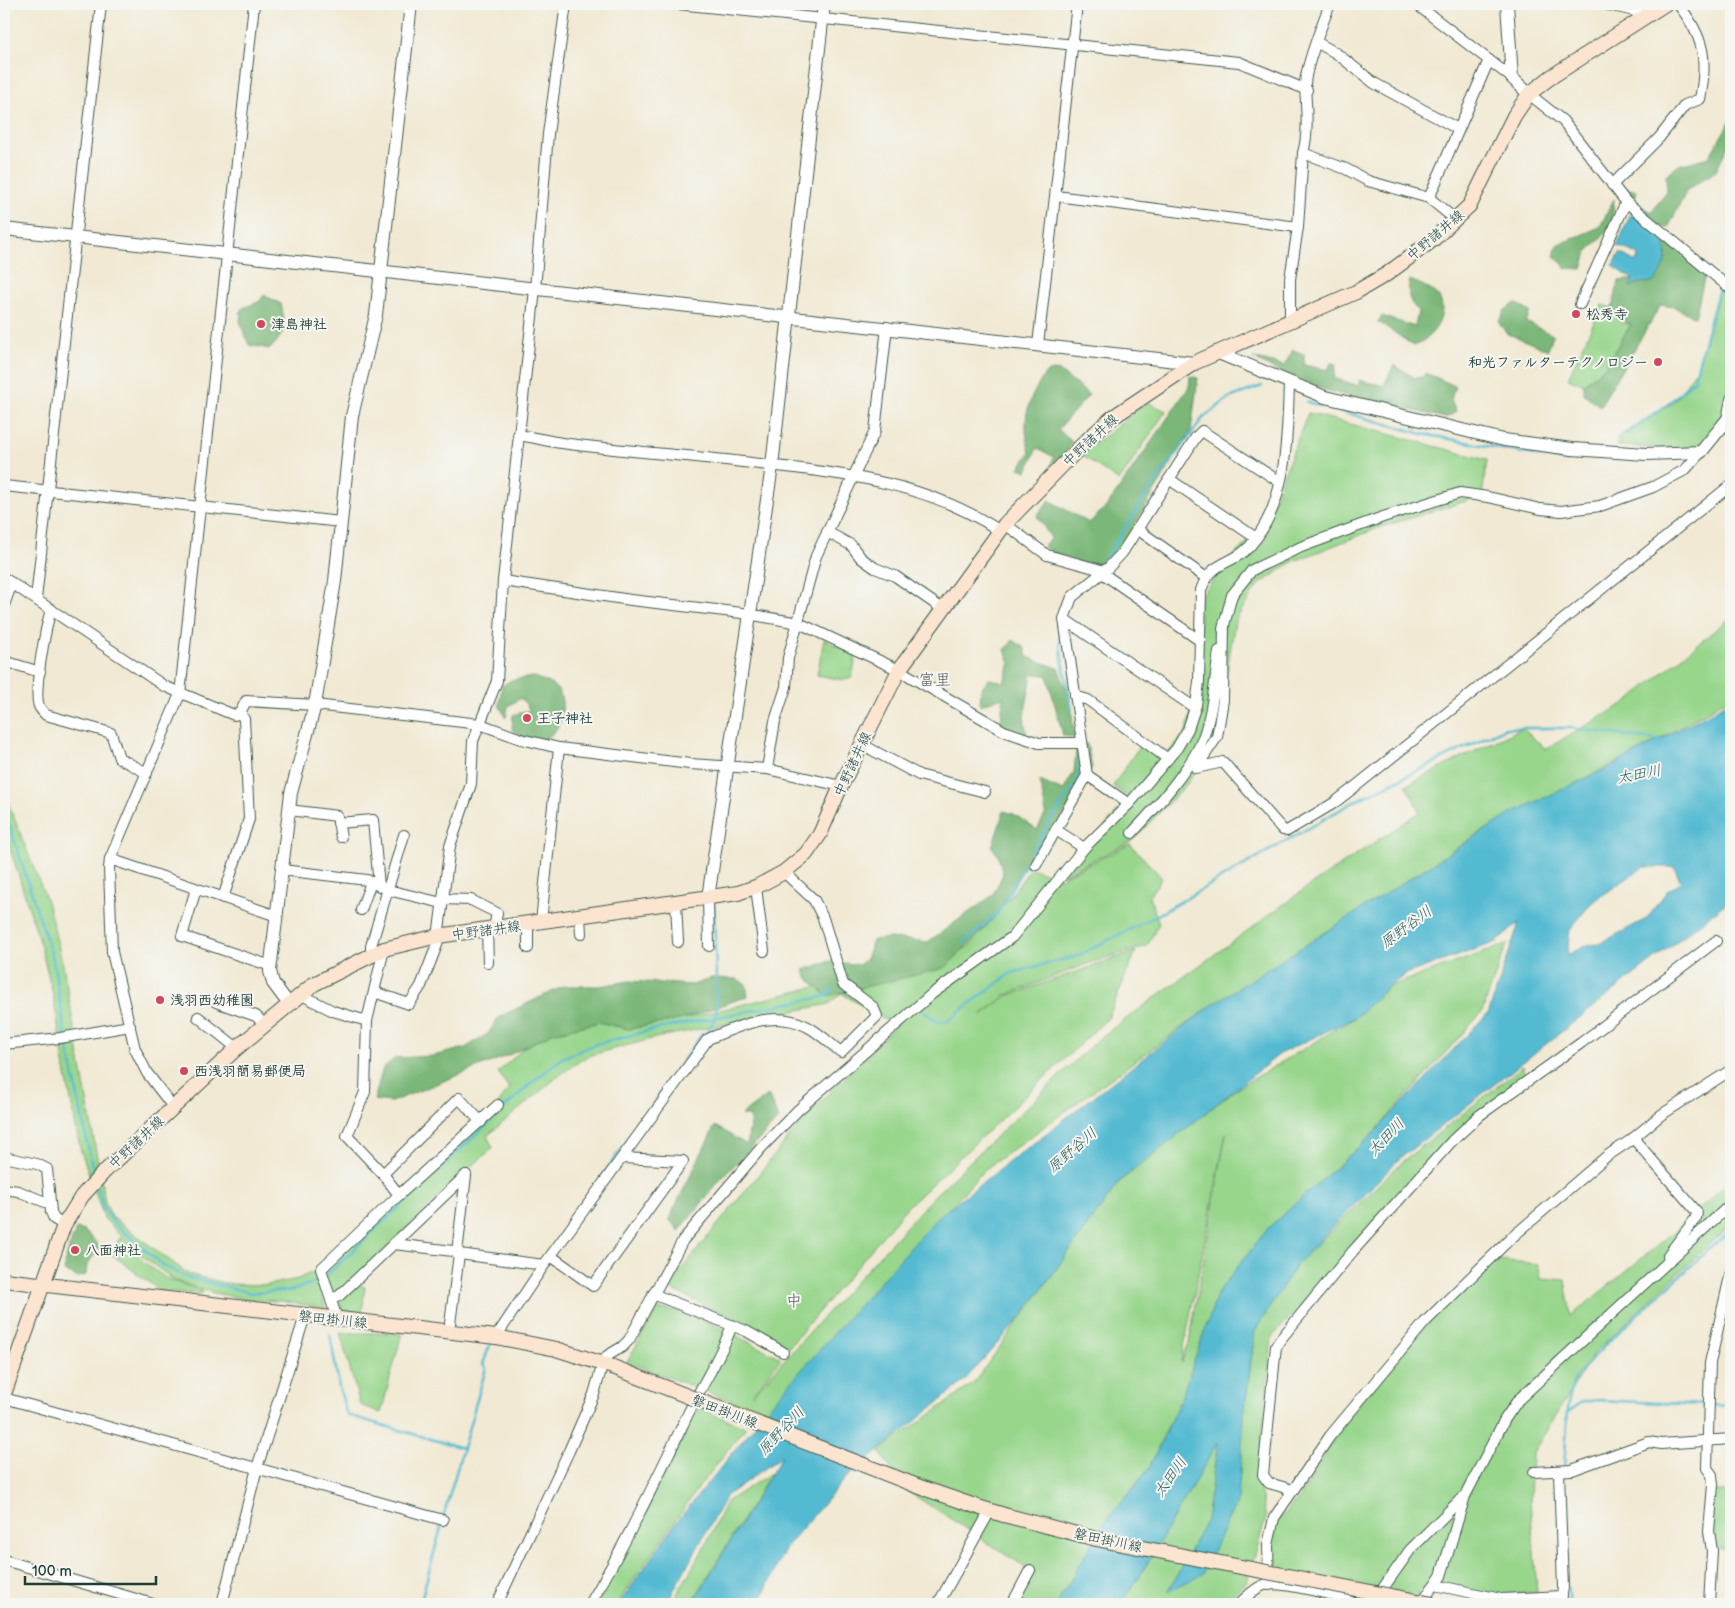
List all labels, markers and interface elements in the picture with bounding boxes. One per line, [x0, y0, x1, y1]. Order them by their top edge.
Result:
street label: 中野諸井線 [1403, 206, 1468, 264]
place label: 松秀寺 [1586, 306, 1628, 323]
marker: 松秀寺 [1570, 308, 1582, 320]
place label: 津島神社 [271, 316, 327, 333]
marker: 津島神社 [255, 318, 267, 330]
place label: 和光ファルターテクノロジー [1468, 354, 1648, 371]
marker: 和光ファルターテクノロジー [1652, 356, 1664, 368]
street label: 中野諸井線 [1059, 410, 1122, 470]
district label: 富里 [919, 671, 951, 690]
place label: 王子神社 [537, 710, 593, 727]
marker: 王子神社 [521, 712, 533, 724]
street label: 中野諸井線 [830, 729, 875, 800]
water label: 太田川 [1615, 761, 1663, 788]
water label: 原野谷川 [1377, 902, 1436, 953]
street label: 中野諸井線 [450, 917, 522, 944]
place label: 浅羽西幼稚園 [170, 992, 254, 1009]
marker: 浅羽西幼稚園 [154, 994, 166, 1006]
place label: 西浅羽簡易郵便局 [194, 1063, 306, 1080]
marker: 西浅羽簡易郵便局 [178, 1065, 190, 1077]
street label: 中野諸井線 [105, 1112, 168, 1172]
water label: 太田川 [1364, 1115, 1409, 1160]
water label: 原野谷川 [1043, 1124, 1101, 1177]
place label: 八面神社 [85, 1242, 141, 1259]
marker: 八面神社 [69, 1244, 81, 1256]
district label: 中 [786, 1292, 802, 1311]
street label: 磐田掛川線 [297, 1307, 369, 1332]
street label: 磐田掛川線 [689, 1391, 761, 1432]
water label: 原野谷川 [754, 1403, 809, 1460]
water label: 太田川 [1150, 1453, 1191, 1501]
street label: 磐田掛川線 [1072, 1525, 1144, 1556]
scale bar [25, 1553, 156, 1585]
text: 100 m [32, 1562, 72, 1581]

